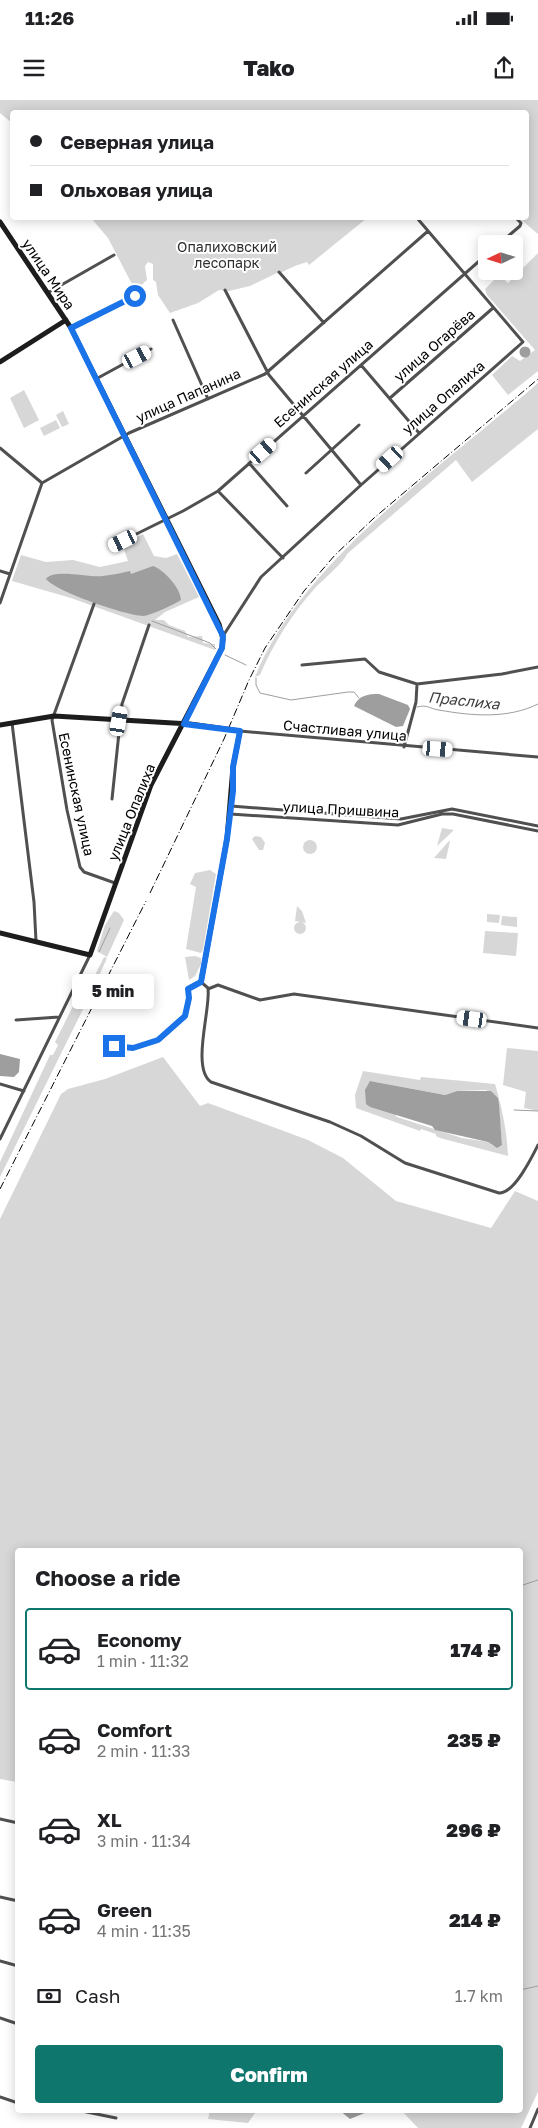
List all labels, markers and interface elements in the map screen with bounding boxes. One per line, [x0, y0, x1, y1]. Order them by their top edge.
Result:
text: 11:26 [25, 6, 74, 29]
icon: menu [20, 54, 48, 82]
text: Tako [243, 54, 295, 81]
icon: share [490, 54, 518, 82]
text: Северная улица [60, 130, 214, 153]
text: Ольховая улица [60, 178, 213, 201]
street label: улица Мира [19, 235, 79, 313]
north arrow [478, 235, 522, 280]
map controls [478, 235, 523, 280]
park label: Опалиховский лесопарк [177, 238, 277, 271]
route start [124, 285, 146, 307]
street label: улица Огарёва [390, 305, 478, 385]
street label: Есенинская улица [270, 335, 376, 431]
car [120, 344, 153, 370]
street label: улица Опалиха [398, 357, 488, 437]
street label: улица Папанина [133, 364, 243, 426]
car [246, 435, 279, 467]
car [373, 443, 406, 475]
car [106, 528, 139, 554]
water label: Праслиха [427, 687, 501, 713]
car [109, 705, 128, 737]
street label: Счастливая улица [282, 716, 408, 744]
street label: Есенинская улица [56, 731, 98, 857]
car [422, 740, 453, 758]
street label: улица Опалиха [104, 761, 158, 863]
street label: улица Пришвина [282, 797, 400, 821]
callout: 5 min [73, 974, 155, 1008]
text: 5 min [92, 981, 134, 1001]
car [456, 1009, 487, 1029]
route end [103, 1035, 125, 1057]
text: Choose a ride [35, 1564, 181, 1591]
icon: car [37, 1627, 82, 1672]
text: Economy [97, 1628, 182, 1651]
text: 174 ₽ [450, 1638, 501, 1661]
text: 1 min · 11:32 [97, 1651, 189, 1671]
icon: car [37, 1717, 82, 1762]
text: Comfort [97, 1718, 172, 1741]
text: 235 ₽ [447, 1728, 501, 1751]
text: 2 min · 11:33 [97, 1741, 190, 1761]
icon: car [37, 1807, 82, 1852]
text: XL [97, 1808, 122, 1831]
text: 296 ₽ [446, 1818, 501, 1841]
text: 3 min · 11:34 [97, 1831, 191, 1851]
icon: car [37, 1897, 82, 1942]
text: Green [97, 1898, 152, 1921]
text: 214 ₽ [449, 1908, 501, 1931]
text: 4 min · 11:35 [97, 1921, 191, 1941]
icon: cash [35, 1982, 63, 2010]
text: Cash [75, 1984, 120, 2007]
text: 1.7 km [455, 1986, 503, 2006]
button: Confirm [35, 2045, 503, 2103]

